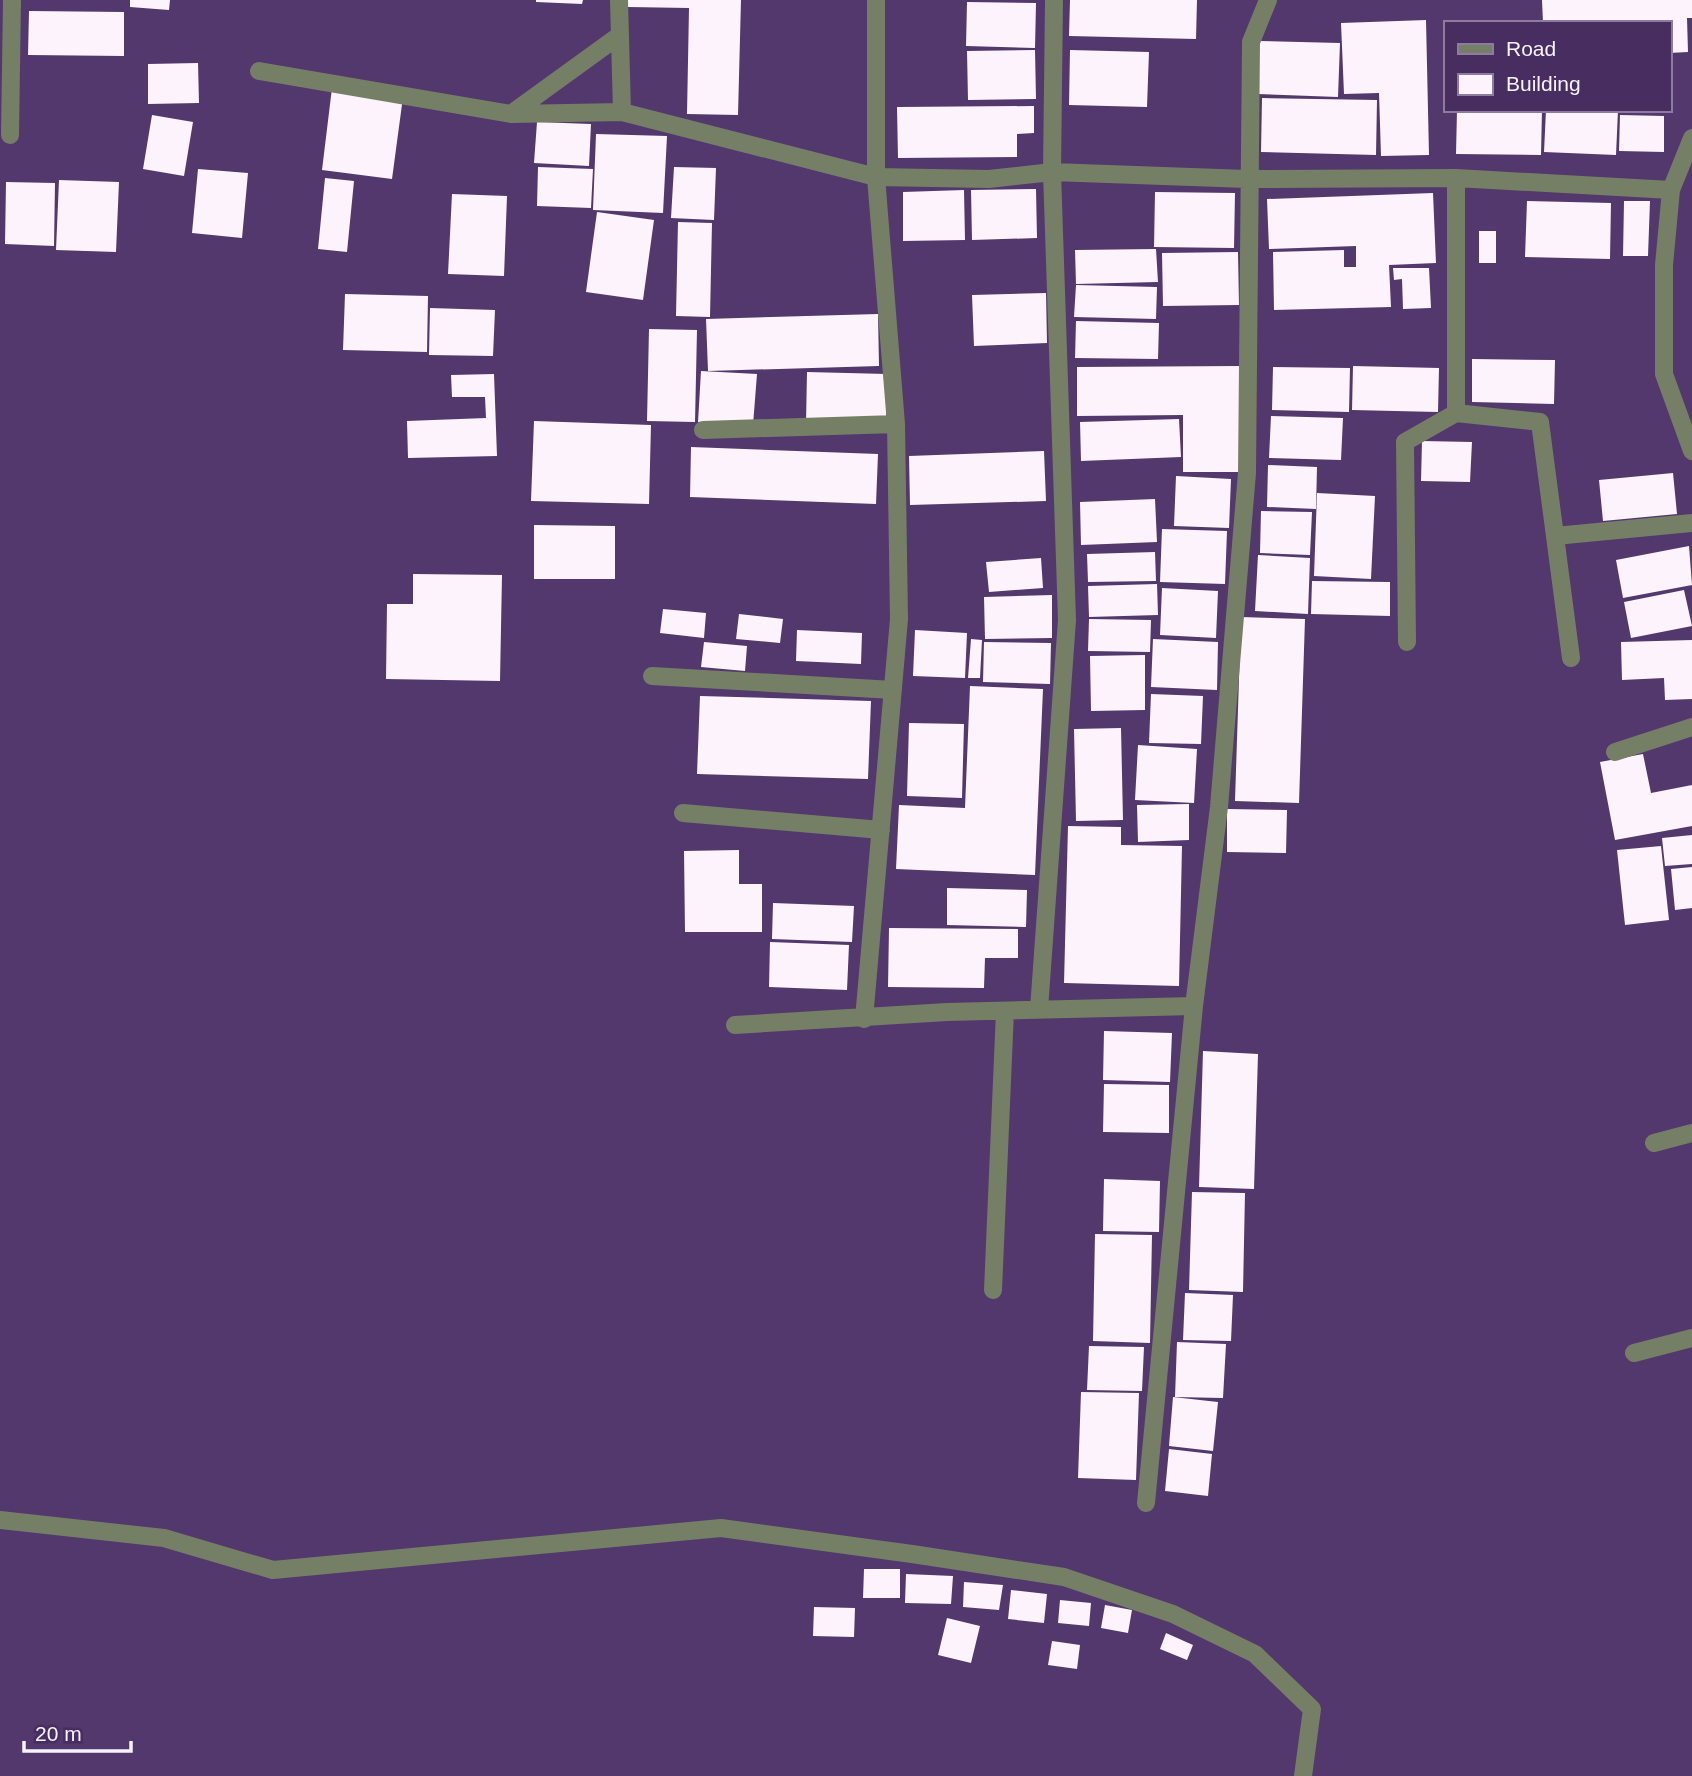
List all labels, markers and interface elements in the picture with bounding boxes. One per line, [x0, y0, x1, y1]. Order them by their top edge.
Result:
legend [1444, 21, 1671, 112]
text: Road [1506, 37, 1556, 60]
text: Building [1506, 72, 1581, 95]
scale bar [24, 1710, 131, 1754]
text: 20 m [35, 1722, 82, 1745]

